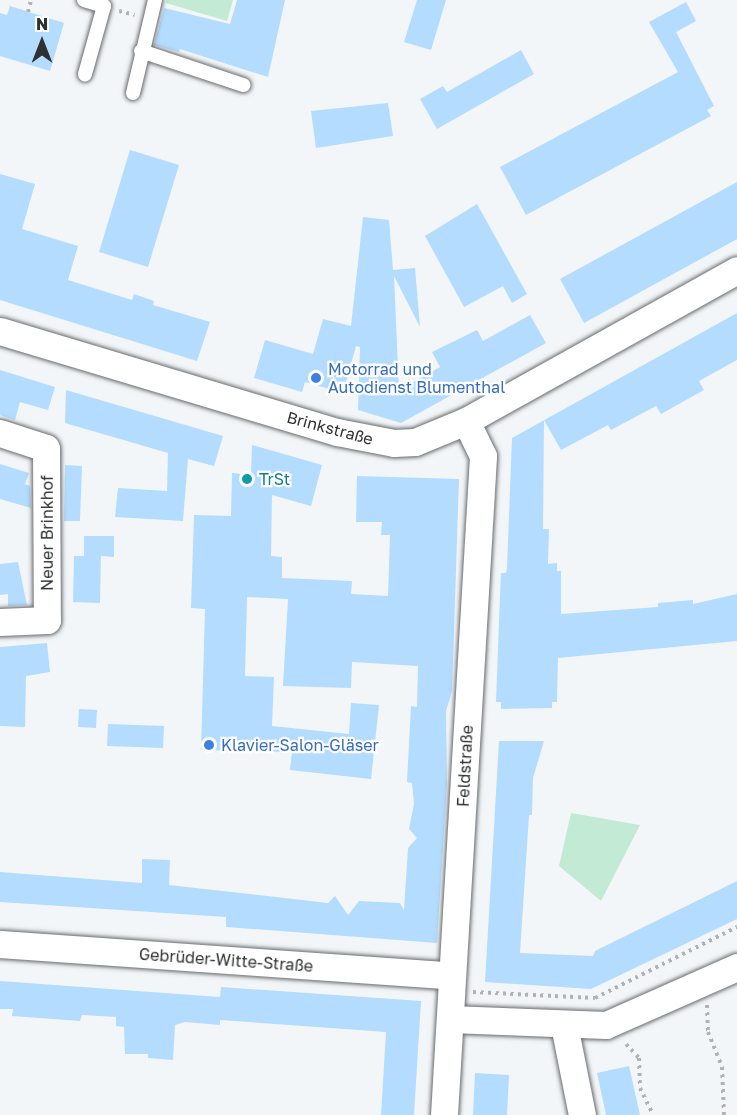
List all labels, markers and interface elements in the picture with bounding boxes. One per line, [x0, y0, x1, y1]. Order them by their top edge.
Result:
north arrow [12, 12, 72, 72]
text: N [36, 14, 48, 34]
place label: Motorrad und Autodienst Blumenthal [328, 359, 505, 397]
marker: Motorrad und Autodienst Blumenthal [309, 371, 323, 385]
street label: Brinkstraße [285, 407, 375, 449]
place label: TrSt [259, 469, 290, 489]
marker: TrSt [240, 472, 254, 486]
street label: Neuer Brinkhof [37, 475, 57, 591]
street label: Feldstraße [453, 725, 477, 807]
place label: Klavier-Salon-Gläser [221, 735, 379, 755]
marker: Klavier-Salon-Gläser [202, 738, 216, 752]
street label: Gebrüder-Witte-Straße [138, 944, 314, 976]

